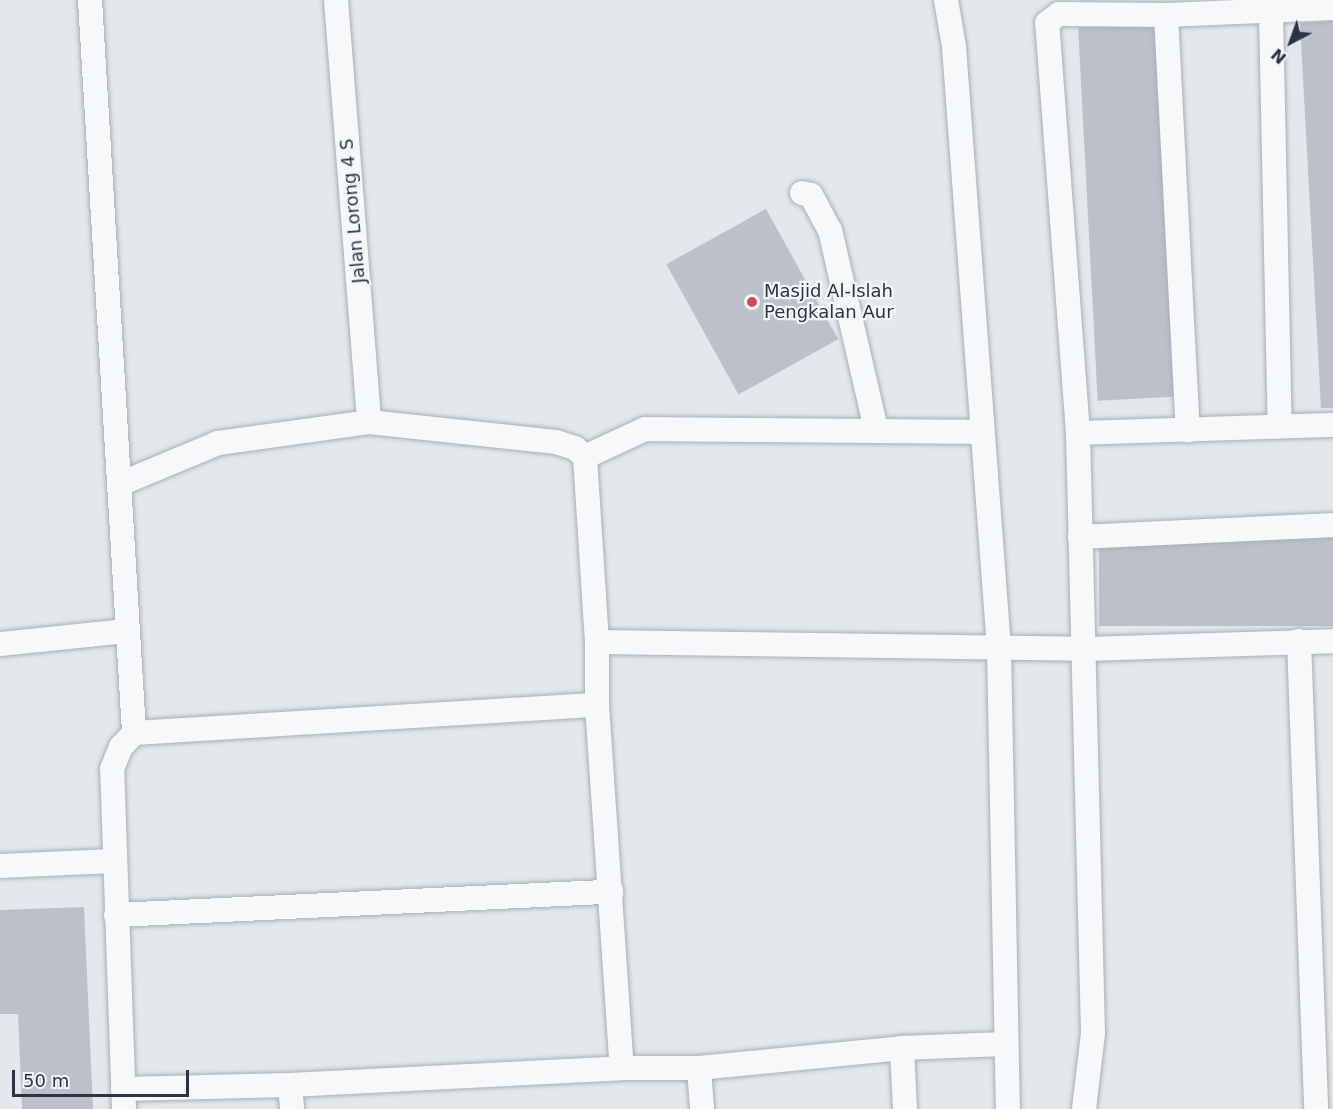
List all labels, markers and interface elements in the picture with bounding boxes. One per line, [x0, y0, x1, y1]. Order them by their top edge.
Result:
north arrow [1261, 12, 1321, 72]
text: N [1268, 44, 1290, 68]
street label: Jalan Lorong 4 S [336, 138, 370, 284]
place label: Masjid Al-Islah Pengkalan Aur [764, 281, 894, 324]
marker: Masjid Al-Islah Pengkalan Aur [745, 295, 759, 309]
scale bar [15, 1058, 192, 1096]
text: 50 m [23, 1070, 69, 1091]

